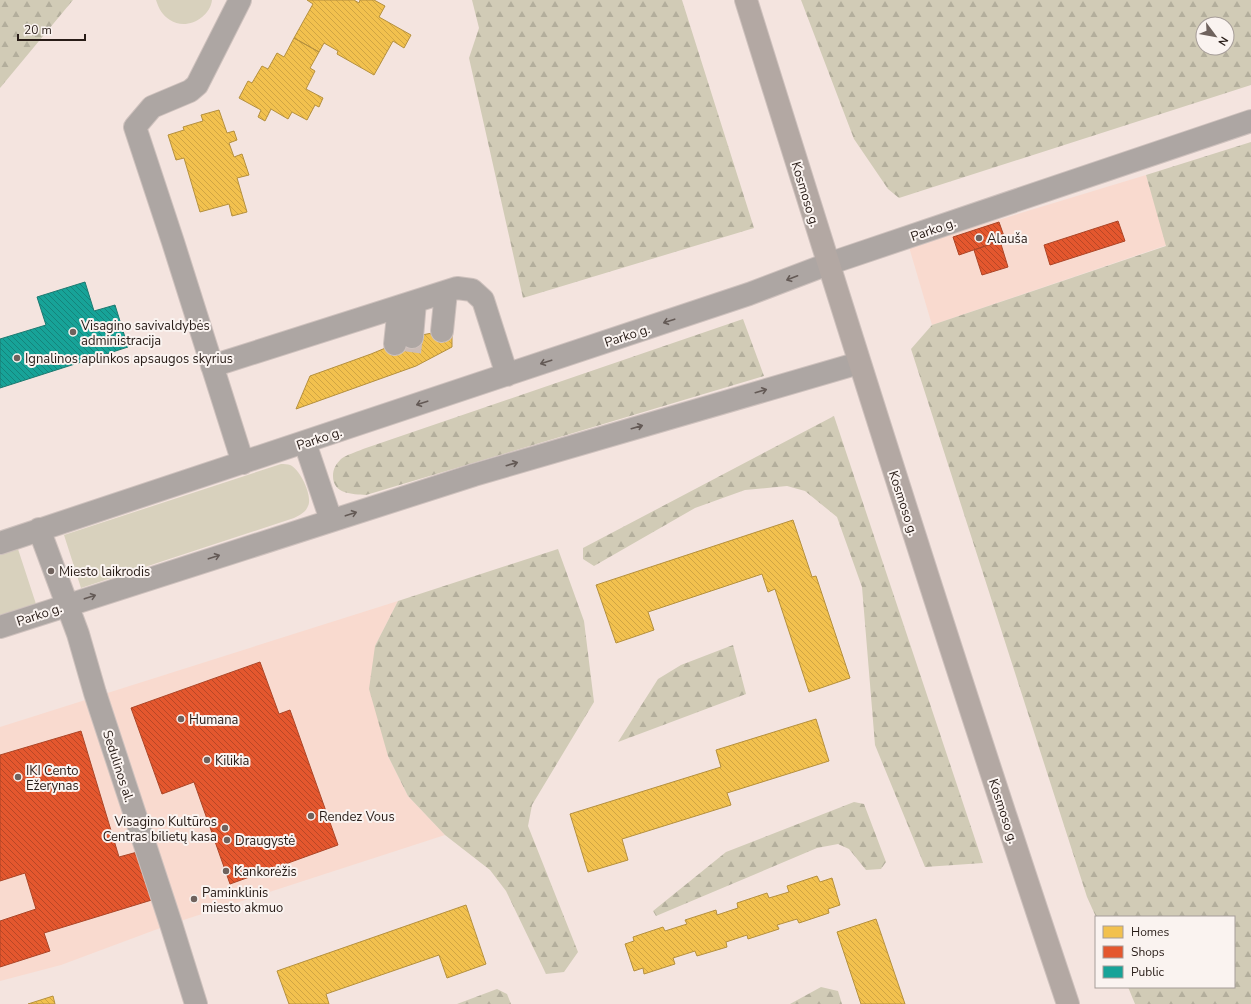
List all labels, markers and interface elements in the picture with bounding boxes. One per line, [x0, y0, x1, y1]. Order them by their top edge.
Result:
scale bar [18, 16, 85, 42]
north arrow [1195, 16, 1235, 56]
text: 20 m [24, 22, 52, 38]
text: N [1215, 34, 1232, 49]
street label: Kosmoso g. [787, 160, 823, 229]
street label: Parko g. [908, 214, 958, 246]
place label: Alauša [987, 230, 1028, 248]
marker: Alauša [974, 233, 984, 243]
one-way arrow [786, 275, 798, 283]
place label: Visagino savivaldybės administracija [80, 317, 210, 350]
one-way arrow [663, 318, 676, 325]
street label: Parko g. [602, 320, 652, 352]
marker: Visagino savivaldybės administracija [68, 327, 78, 337]
place label: Ignalinos aplinkos apsaugos skyrius [25, 350, 233, 368]
marker: Ignalinos aplinkos apsaugos skyrius [12, 353, 22, 363]
one-way arrow [539, 359, 552, 366]
one-way arrow [755, 387, 768, 394]
one-way arrow [417, 400, 429, 408]
street label: Parko g. [294, 423, 344, 455]
one-way arrow [630, 423, 643, 430]
one-way arrow [505, 460, 518, 467]
street label: Kosmoso g. [884, 469, 922, 538]
one-way arrow [345, 510, 358, 517]
one-way arrow [208, 553, 220, 561]
place label: Miesto laikrodis [59, 563, 150, 581]
marker: Miesto laikrodis [46, 566, 56, 576]
one-way arrow [84, 593, 97, 600]
street label: Parko g. [14, 599, 64, 631]
place label: Humana [189, 711, 238, 729]
marker: Humana [176, 714, 186, 724]
street label: Sedulinos al. [98, 728, 138, 805]
place label: Kilikia [215, 752, 249, 770]
marker: Kilikia [202, 755, 212, 765]
place label: IKI Cento Ežerynas [26, 762, 79, 795]
marker: IKI Cento Ežerynas [13, 772, 23, 782]
street label: Kosmoso g. [984, 777, 1022, 846]
place label: Rendez Vous [319, 808, 395, 826]
marker: Rendez Vous [306, 811, 316, 821]
place label: Visagino Kultūros Centras bilietų kasa [103, 813, 217, 846]
marker: Visagino Kultūros Centras bilietų kasa [220, 823, 230, 833]
place label: Draugystė [235, 832, 295, 850]
marker: Draugystė [222, 835, 232, 845]
place label: Kankorėžis [234, 863, 297, 881]
marker: Kankorėžis [221, 866, 231, 876]
place label: Paminklinis miesto akmuo [202, 884, 283, 917]
marker: Paminklinis miesto akmuo [189, 894, 199, 904]
legend [1095, 916, 1235, 988]
text: Homes [1131, 924, 1169, 940]
text: Shops [1131, 944, 1165, 960]
text: Public [1131, 964, 1165, 980]

